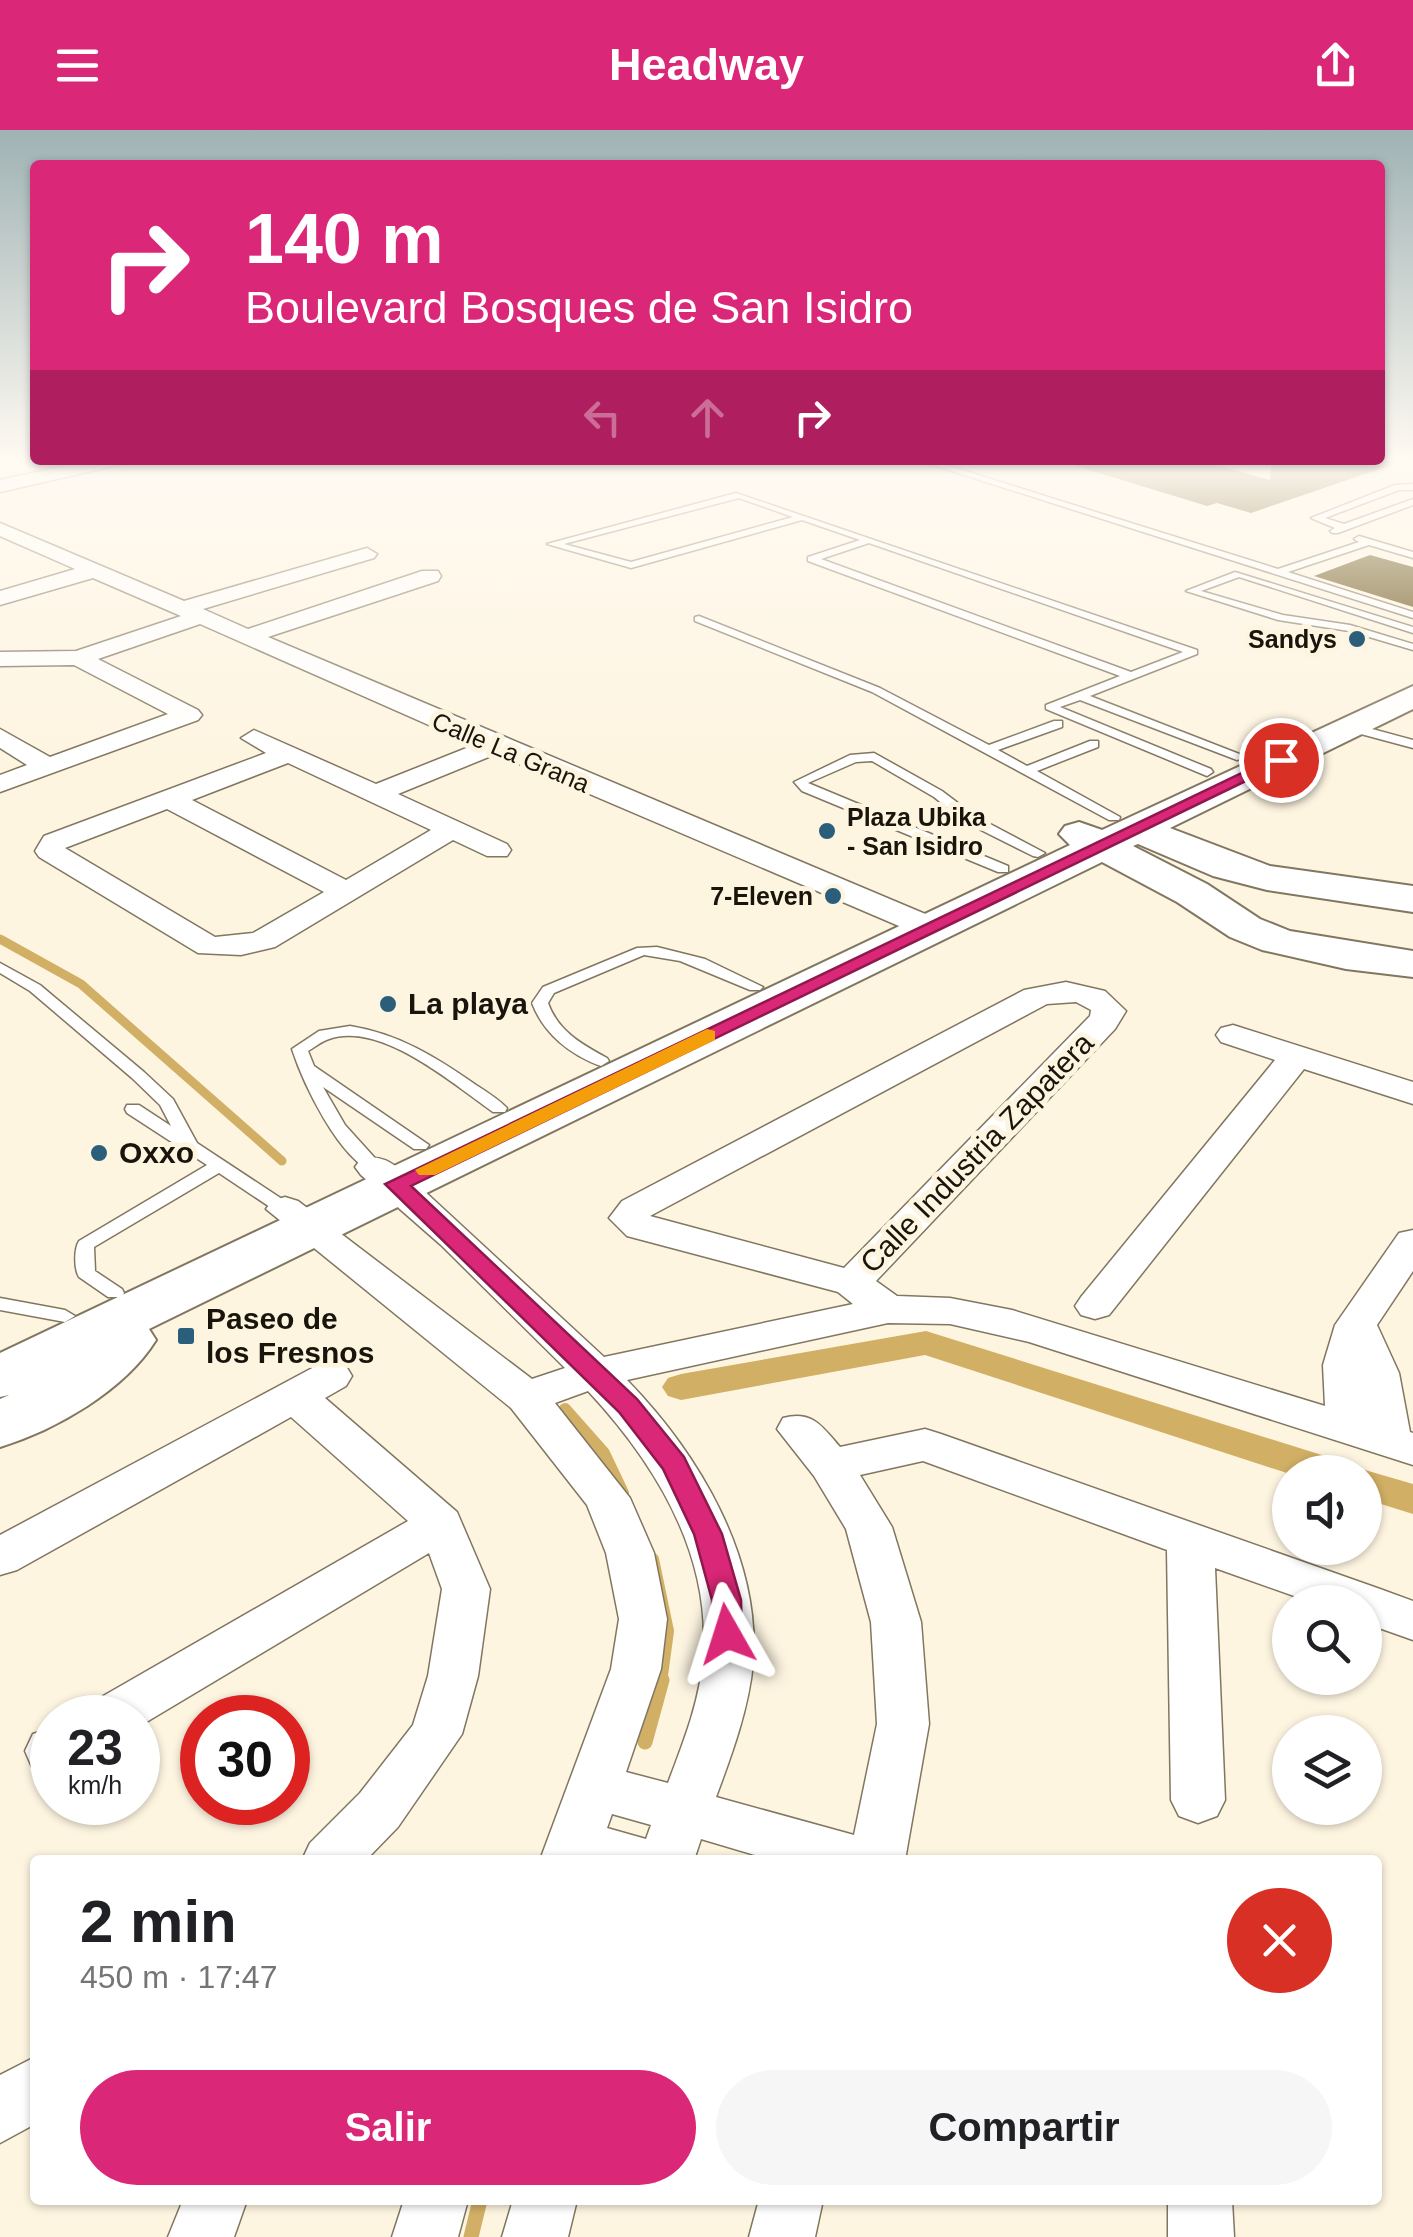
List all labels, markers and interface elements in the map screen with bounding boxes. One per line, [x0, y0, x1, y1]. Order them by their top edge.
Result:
icon: menu [50, 38, 105, 93]
icon: share [1308, 38, 1363, 93]
text: Headway [609, 39, 804, 90]
icon: right [80, 200, 210, 330]
text: 140 m [245, 200, 443, 278]
text: Boulevard Bosques de San Isidro [245, 282, 913, 333]
icon: left [575, 390, 630, 445]
icon: ahead [680, 390, 735, 445]
icon: right [785, 390, 840, 445]
place label: Sandys [1248, 625, 1337, 653]
marker: Sandys [1346, 628, 1368, 650]
street label: Calle La Grana [428, 706, 594, 798]
pin [1239, 718, 1324, 803]
icon: arrive [1254, 733, 1309, 788]
place label: Plaza Ubika - San Isidro [847, 803, 987, 860]
marker: Plaza Ubika - San Isidro [816, 820, 838, 842]
place label: 7-Eleven [710, 882, 813, 910]
marker: 7-Eleven [822, 885, 844, 907]
place label: La playa [408, 987, 528, 1020]
marker: La playa [377, 993, 399, 1015]
street label: Calle Industria Zapatera [854, 1026, 1100, 1279]
place label: Oxxo [119, 1136, 194, 1169]
marker: Oxxo [88, 1142, 110, 1164]
place label: Paseo de los Fresnos [206, 1302, 374, 1369]
marker: Paseo de los Fresnos [175, 1325, 197, 1347]
map controls [1272, 1455, 1382, 1825]
button: sound [1272, 1455, 1382, 1565]
position arrow [675, 1582, 779, 1686]
button: search [1272, 1585, 1382, 1695]
speed limit sign: 30 [180, 1695, 310, 1825]
button: layers [1272, 1715, 1382, 1825]
text: 23 [67, 1720, 123, 1776]
text: km/h [68, 1771, 122, 1799]
text: 2 min [80, 1888, 237, 1955]
button: close [1227, 1888, 1332, 1993]
text: 450 m · 17:47 [80, 1959, 277, 1995]
button: Salir [80, 2070, 696, 2185]
button: Compartir [716, 2070, 1332, 2185]

